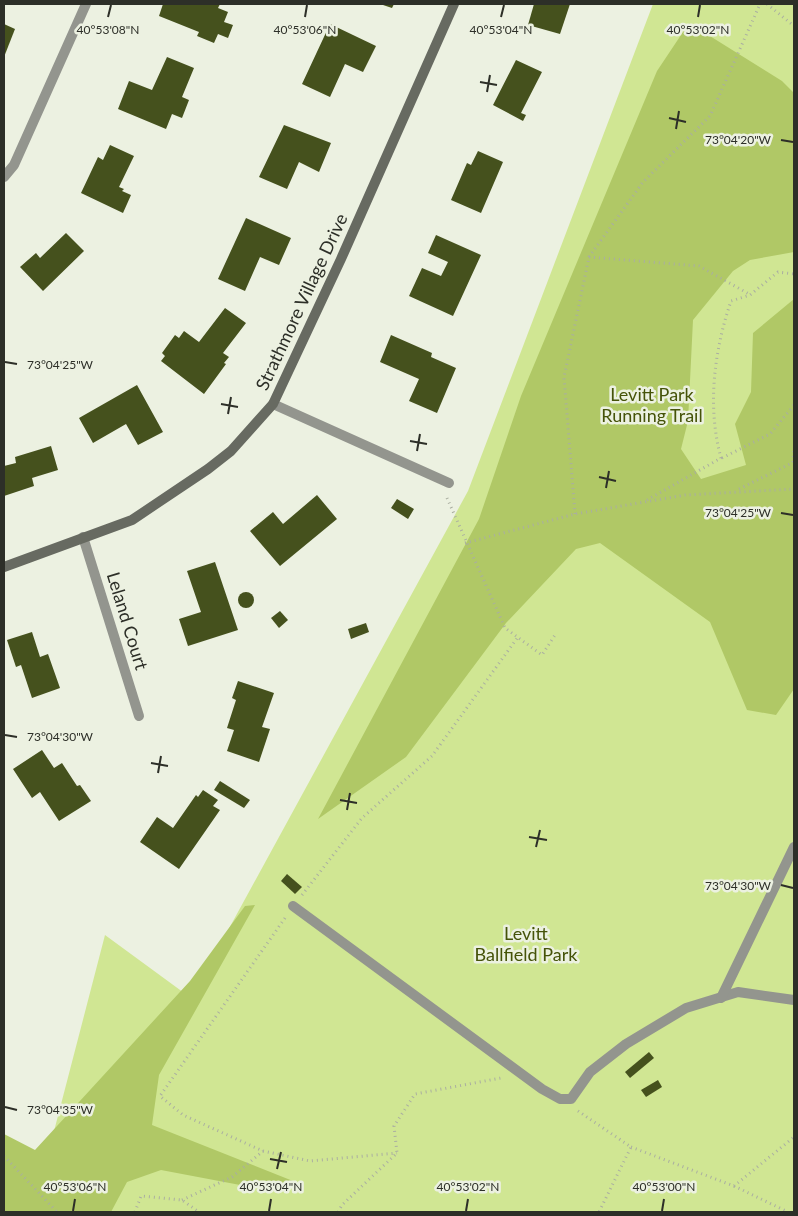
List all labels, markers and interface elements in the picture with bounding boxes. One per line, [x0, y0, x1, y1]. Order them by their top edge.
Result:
text: 40°53'08"N [77, 22, 139, 37]
text: 40°53'06"N [274, 22, 336, 37]
text: 40°53'04"N [470, 22, 532, 37]
text: 40°53'02"N [667, 22, 729, 37]
text: 73°04'20"W [705, 132, 772, 147]
street label: Strathmore Village Drive [250, 210, 352, 393]
text: 73°04'25"W [27, 357, 94, 372]
park label: Levitt Park Running Trail [601, 383, 703, 426]
text: 73°04'25"W [705, 505, 772, 520]
street label: Leland Court [103, 569, 153, 673]
text: 73°04'30"W [27, 729, 94, 744]
text: 73°04'30"W [705, 878, 772, 893]
park label: Levitt Ballfield Park [475, 922, 578, 965]
text: 73°04'35"W [27, 1102, 94, 1117]
text: 40°53'06"N [44, 1179, 106, 1194]
text: 40°53'04"N [240, 1179, 302, 1194]
text: 40°53'02"N [437, 1179, 499, 1194]
text: 40°53'00"N [633, 1179, 695, 1194]

